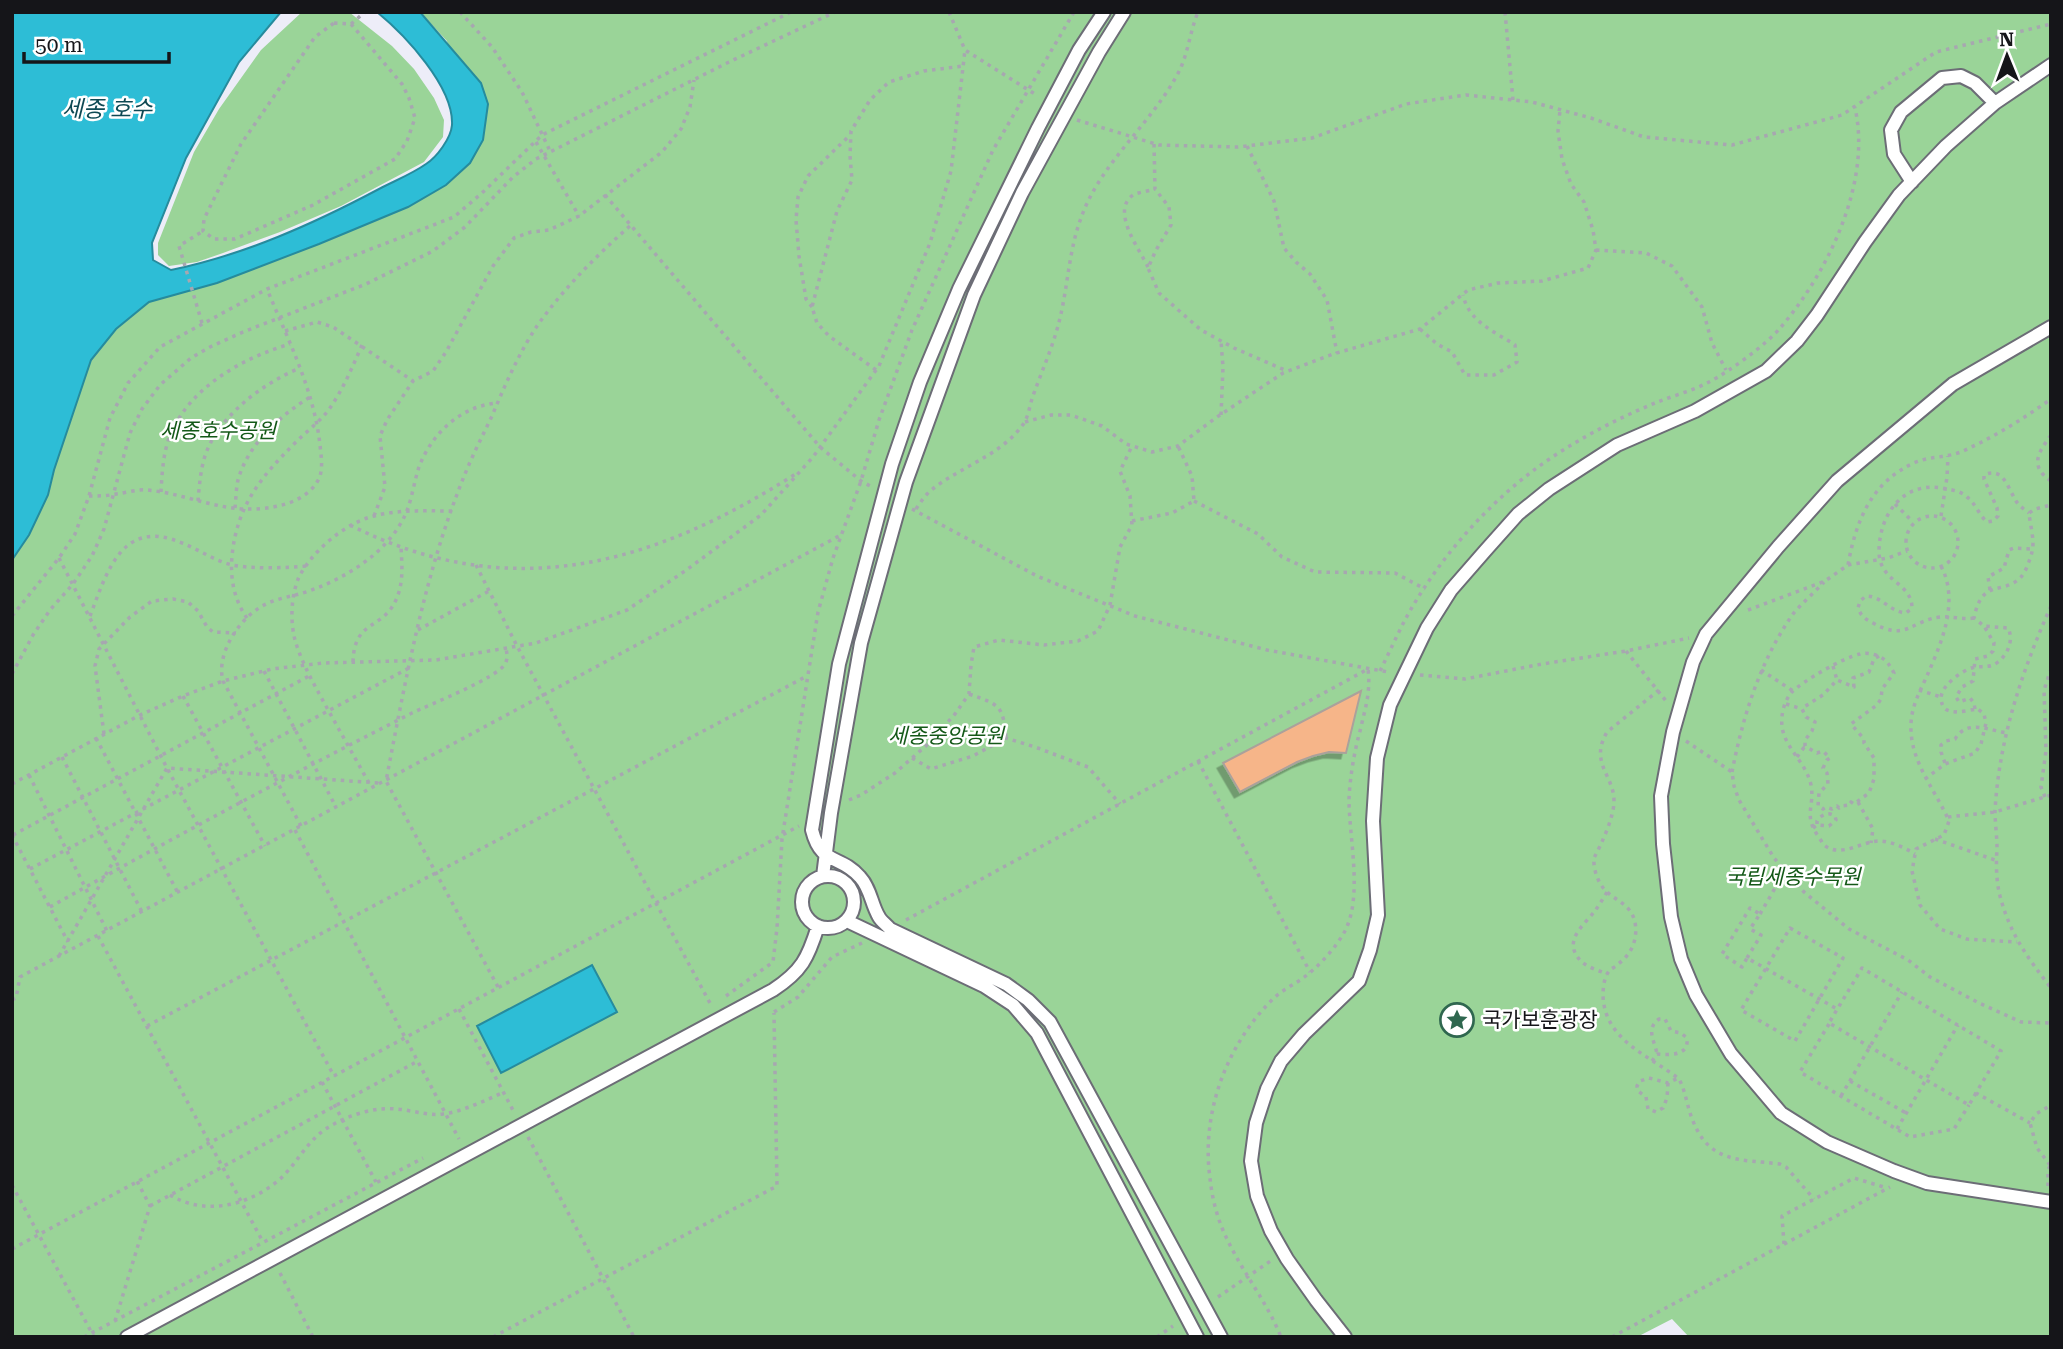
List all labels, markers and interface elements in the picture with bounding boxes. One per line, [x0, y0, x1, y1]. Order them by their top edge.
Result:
scale bar [24, 21, 170, 65]
north arrow [1972, 21, 2042, 91]
text: N [1999, 28, 2015, 51]
text: 50 m [35, 33, 83, 57]
water label: 세종 호수 [62, 96, 153, 123]
park label: 세종호수공원 [160, 419, 278, 443]
park label: 세종중앙공원 [888, 724, 1006, 748]
park label: 국립세종수목원 [1725, 865, 1862, 889]
place icon: 국가보훈광장 [1438, 1001, 1476, 1039]
place label: 국가보훈광장 [1482, 1008, 1598, 1032]

